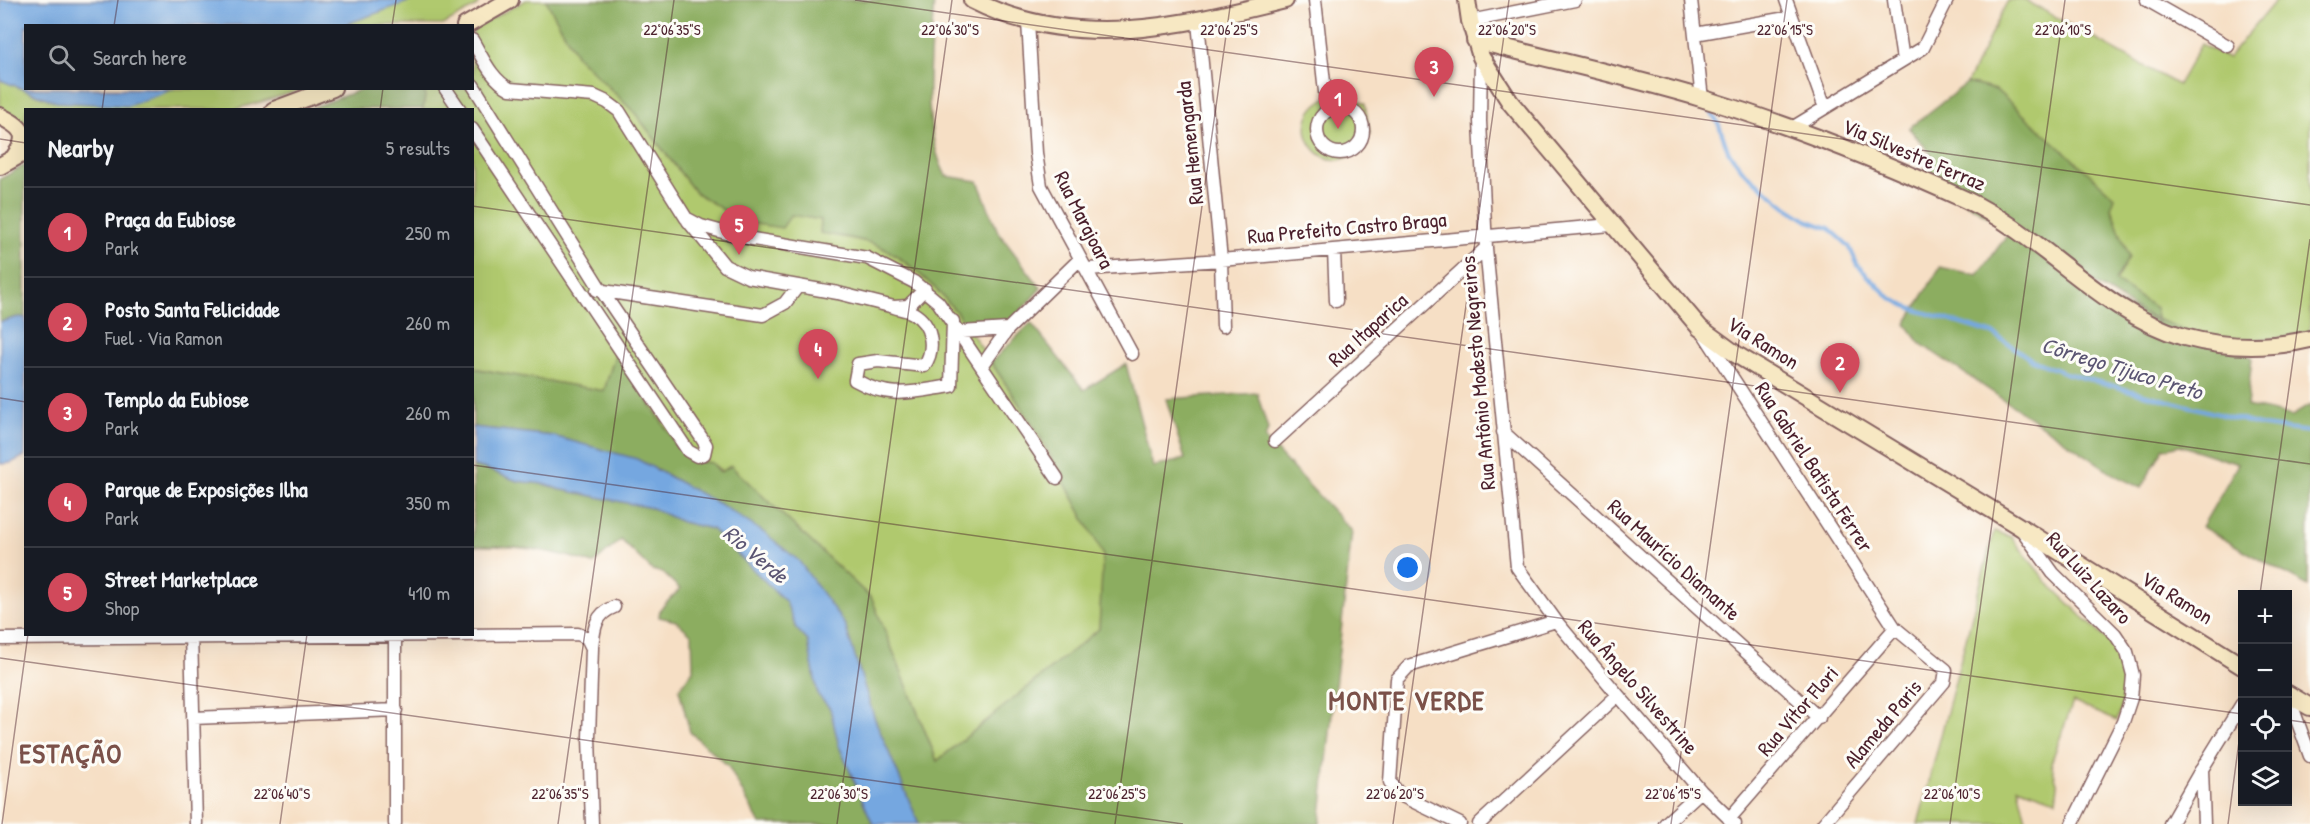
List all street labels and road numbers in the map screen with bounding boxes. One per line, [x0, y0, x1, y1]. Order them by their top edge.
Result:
street label: Rua Hemengarda [1169, 80, 1210, 206]
street label: Via Silvestre Ferraz [1838, 111, 1990, 198]
street label: Rua Marajoara [1047, 166, 1121, 274]
street label: Rua Prefeito Castro Braga [1246, 204, 1448, 251]
street label: Rua Antônio Modesto Negreiros [1453, 255, 1502, 491]
street label: Rua Itaparica [1322, 286, 1414, 373]
street label: Via Ramon [1722, 309, 1805, 376]
street label: Rua Gabriel Batista Férrer [1748, 376, 1880, 557]
street label: Rua Maurício Diamante [1602, 492, 1747, 627]
street label: Rua Luiz Lazaro [2040, 525, 2139, 630]
street label: Via Ramon [2136, 564, 2219, 631]
street label: Rua Ângelo Silvestrine [1572, 613, 1705, 760]
street label: Rua Vítor Flori [1750, 659, 1845, 762]
street label: Alameda Paris [1837, 673, 1928, 774]

